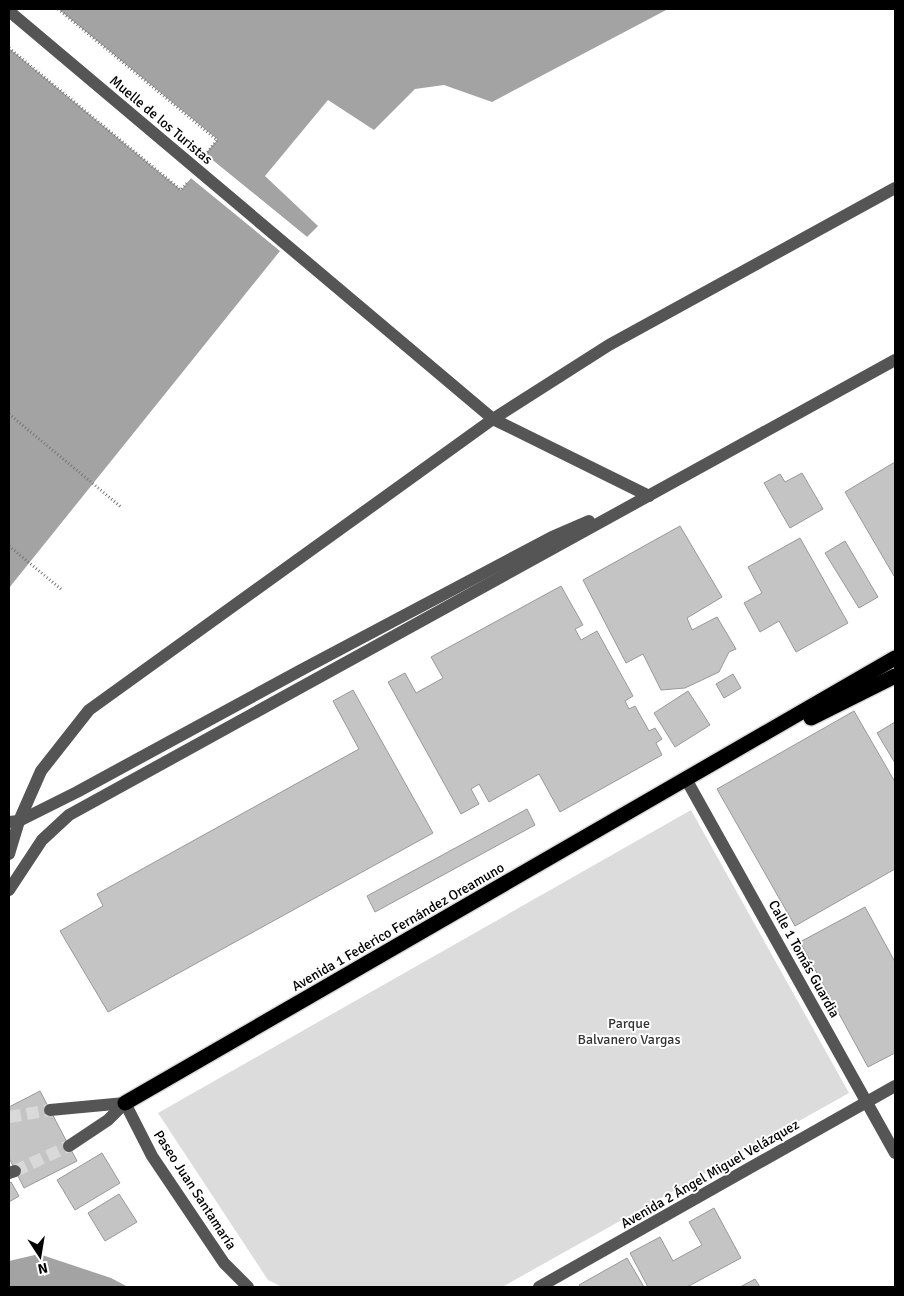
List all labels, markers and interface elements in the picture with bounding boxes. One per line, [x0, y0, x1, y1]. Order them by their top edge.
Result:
street label: Muelle de los Turistas [106, 72, 216, 168]
street label: Avenida 1 Federico Fernández Oreamuno [289, 859, 507, 995]
street label: Calle 1 Tomás Guardia [765, 897, 843, 1021]
park label: Parque Balvanero Vargas [577, 1015, 681, 1048]
street label: Avenida 2 Ángel Miguel Velázquez [618, 1116, 802, 1232]
street label: Paseo Juan Santamaría [150, 1127, 240, 1253]
north arrow [15, 1231, 65, 1281]
text: N [36, 1259, 49, 1278]

